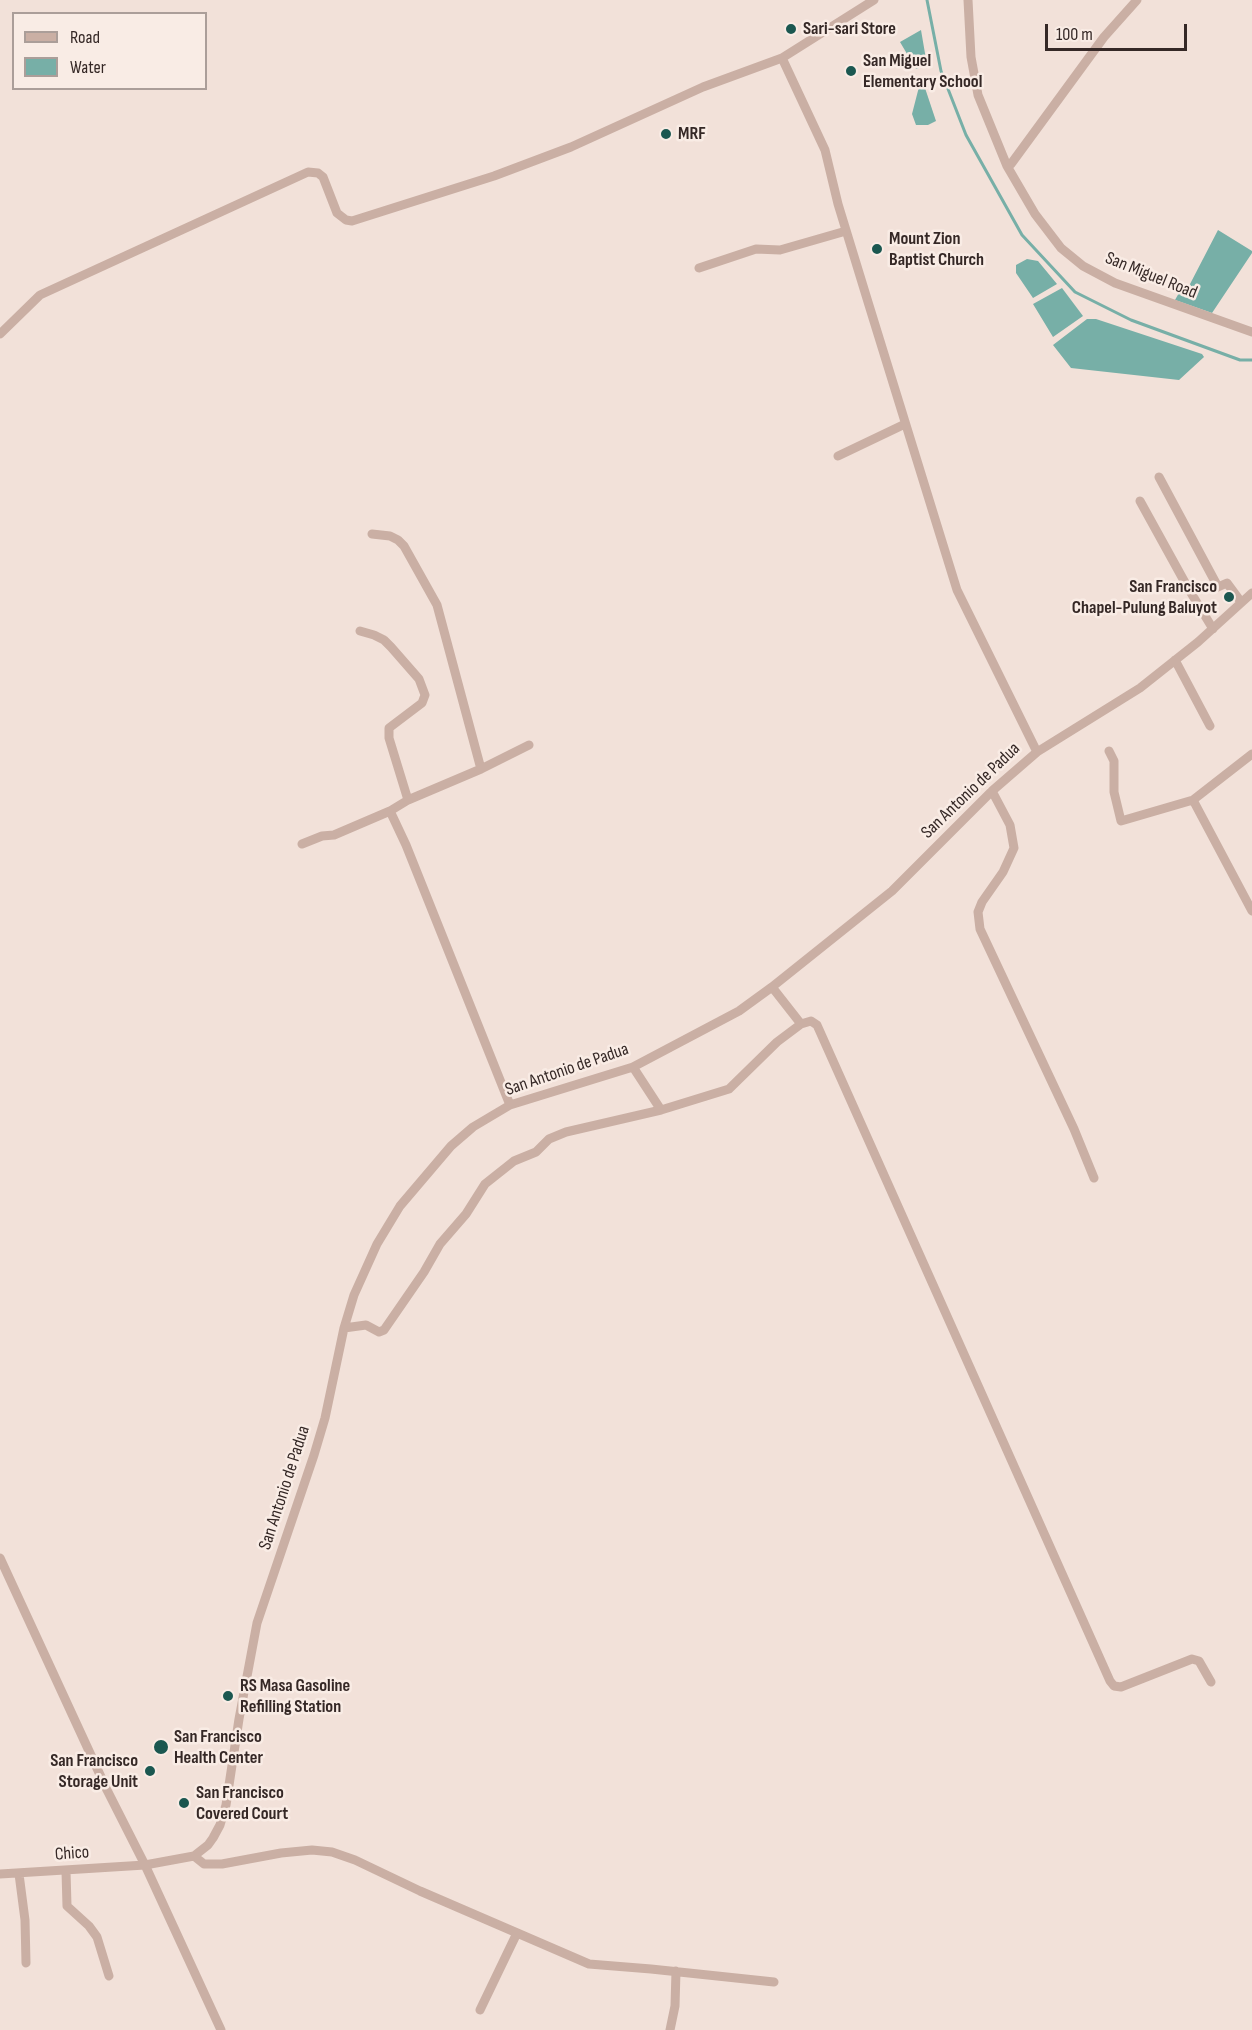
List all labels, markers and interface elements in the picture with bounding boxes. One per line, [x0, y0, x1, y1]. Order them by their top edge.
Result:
legend [12, 12, 207, 90]
scale bar [1048, 12, 1190, 50]
place label: Sari-sari Store [803, 18, 896, 40]
marker: Sari-sari Store [784, 22, 798, 36]
text: 100 m [1056, 24, 1093, 45]
text: Road [70, 27, 100, 48]
place label: San Miguel Elementary School [863, 50, 982, 92]
text: Water [70, 57, 106, 78]
marker: San Miguel Elementary School [844, 64, 858, 78]
place label: MRF [678, 123, 706, 145]
marker: MRF [659, 127, 673, 141]
place label: Mount Zion Baptist Church [889, 228, 984, 270]
marker: Mount Zion Baptist Church [870, 242, 884, 256]
street label: San Miguel Road [1102, 248, 1200, 304]
place label: San Francisco Chapel-Pulung Baluyot [1072, 576, 1217, 618]
marker: San Francisco Chapel-Pulung Baluyot [1222, 590, 1236, 604]
street label: San Antonio de Padua [917, 738, 1025, 844]
street label: San Antonio de Padua [502, 1039, 632, 1101]
street label: San Antonio de Padua [255, 1423, 315, 1553]
place label: RS Masa Gasoline Refilling Station [240, 1675, 350, 1718]
marker: RS Masa Gasoline Refilling Station [221, 1689, 235, 1703]
place label: San Francisco Health Center [174, 1726, 263, 1768]
marker: San Francisco Health Center [152, 1738, 170, 1756]
place label: San Francisco Storage Unit [50, 1750, 138, 1792]
marker: San Francisco Storage Unit [143, 1764, 157, 1778]
place label: San Francisco Covered Court [196, 1782, 288, 1824]
marker: San Francisco Covered Court [177, 1796, 191, 1810]
street label: Chico [54, 1842, 90, 1866]

